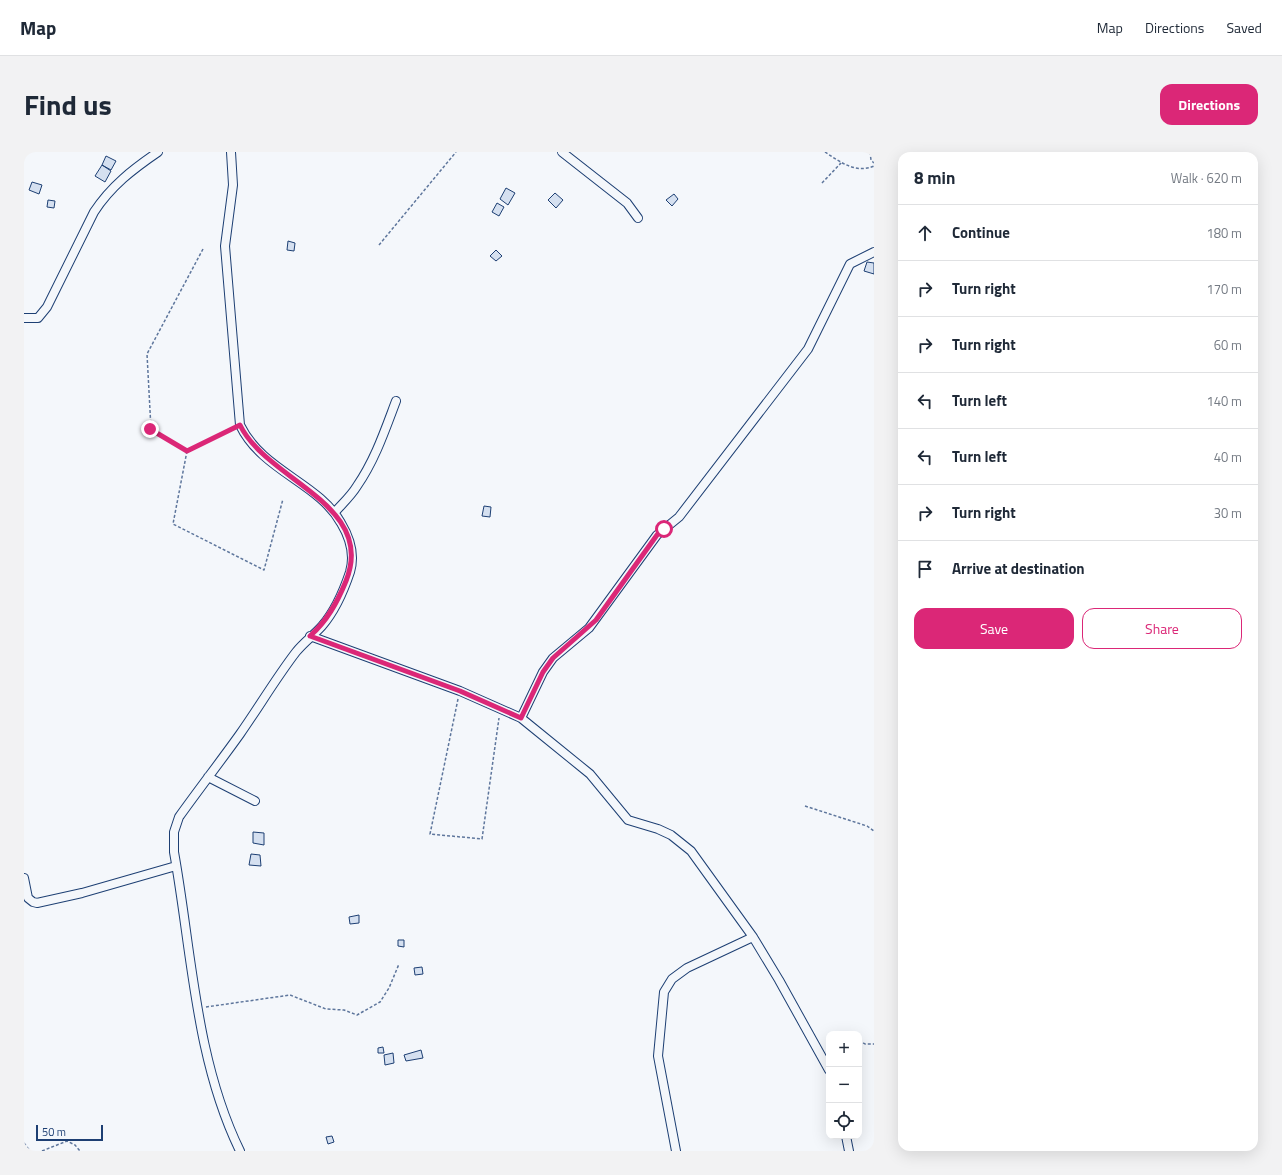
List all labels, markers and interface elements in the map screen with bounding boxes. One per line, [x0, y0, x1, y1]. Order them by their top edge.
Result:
text: Map [20, 13, 56, 42]
text: Map [1097, 17, 1123, 38]
text: Directions [1145, 17, 1204, 38]
text: Saved [1226, 17, 1262, 38]
text: Find us [24, 83, 112, 126]
button: Directions [1160, 84, 1258, 125]
text: 8 min [914, 165, 955, 191]
text: Walk · 620 m [1171, 168, 1242, 188]
text: Continue [952, 221, 1010, 244]
icon: ahead [914, 222, 936, 244]
text: 180 m [1206, 223, 1242, 243]
text: Turn right [952, 277, 1016, 300]
icon: right [914, 278, 936, 300]
text: 170 m [1206, 279, 1242, 299]
text: Turn right [952, 333, 1016, 356]
icon: right [914, 334, 936, 356]
text: 60 m [1214, 335, 1242, 355]
text: Turn left [952, 389, 1007, 412]
icon: left [914, 390, 936, 412]
text: 140 m [1206, 391, 1242, 411]
route end [141, 420, 159, 438]
text: Turn left [952, 445, 1007, 468]
icon: left [914, 446, 936, 468]
text: 40 m [1214, 447, 1242, 467]
text: Turn right [952, 501, 1016, 524]
icon: right [914, 502, 936, 524]
text: 30 m [1214, 503, 1242, 523]
route start [655, 520, 673, 538]
text: Arrive at destination [952, 557, 1085, 580]
icon: arrive [914, 558, 936, 580]
button: Save [914, 608, 1074, 649]
button: Share [1082, 608, 1242, 649]
map controls [826, 1031, 862, 1139]
button: + [826, 1031, 862, 1067]
button: − [826, 1067, 862, 1103]
button: locate [826, 1103, 862, 1139]
scale bar [36, 1123, 103, 1142]
text: 50 m [42, 1124, 66, 1140]

